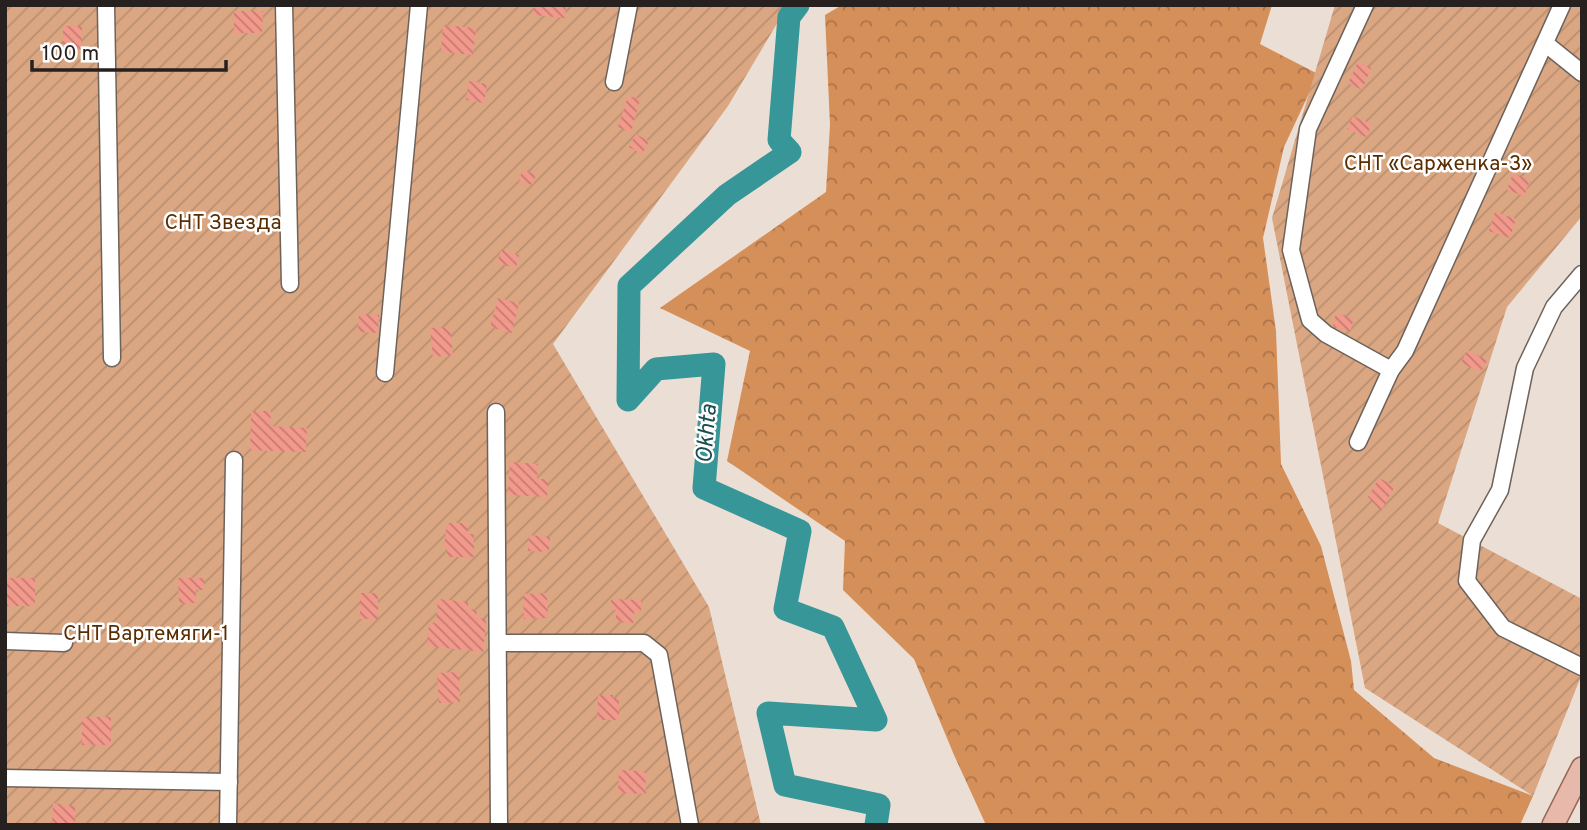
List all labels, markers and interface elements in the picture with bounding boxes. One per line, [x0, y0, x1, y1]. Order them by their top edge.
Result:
scale bar [32, 28, 226, 72]
text: 100 m [42, 41, 99, 68]
park label: СНТ «Сарженка-3» [1344, 151, 1532, 178]
park label: СНТ Звезда [164, 210, 282, 237]
water label: Okhta [691, 403, 725, 465]
park label: СНТ Вартемяги-1 [63, 621, 229, 648]

